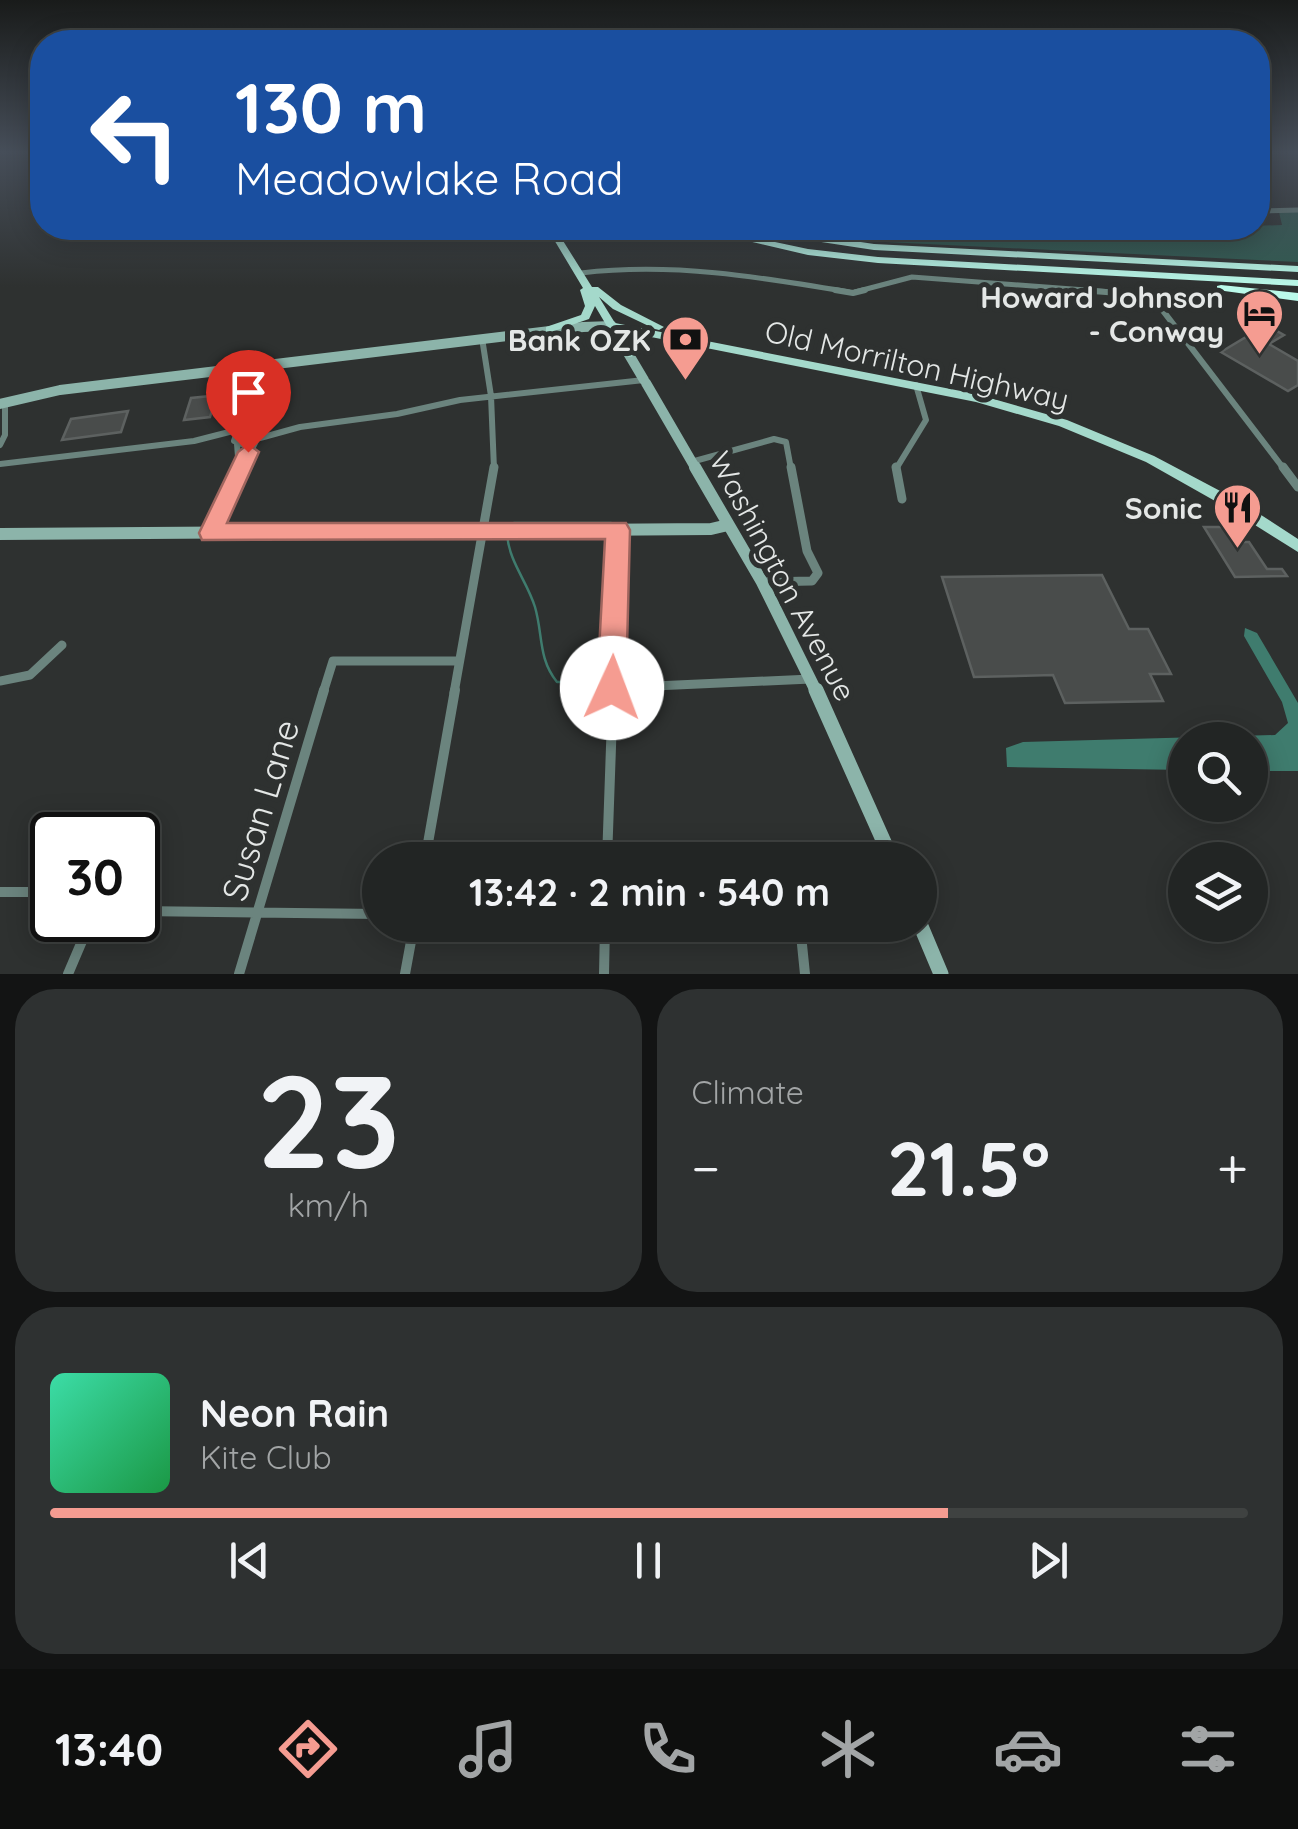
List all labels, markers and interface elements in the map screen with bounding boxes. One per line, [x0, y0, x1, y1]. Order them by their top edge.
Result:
text: 130 m [235, 63, 427, 151]
icon: left [70, 70, 200, 200]
text: Meadowlake Road [235, 150, 623, 206]
place label: Howard Johnson - Conway [980, 278, 1224, 350]
hotel icon: Howard Johnson - Conway [1233, 288, 1285, 356]
street label: Old Morrilton Highway [761, 312, 1073, 418]
bank icon: Bank OZK [660, 314, 712, 382]
place label: Bank OZK [508, 321, 651, 359]
pin [206, 350, 291, 453]
icon: arrive [221, 365, 276, 420]
street label: Washington Avenue [701, 445, 865, 707]
restaurant icon: Sonic [1211, 482, 1263, 550]
place label: Sonic [1125, 489, 1202, 527]
position arrow [560, 636, 664, 740]
street label: Susan Lane [212, 714, 308, 906]
map controls [1168, 722, 1268, 942]
button: search [1168, 722, 1268, 822]
speed limit sign: 30 [30, 812, 160, 942]
button: layers [1168, 842, 1268, 942]
text: 13:42 · 2 min · 540 m [469, 868, 830, 916]
text: 23 [256, 1038, 400, 1201]
text: Climate [692, 1072, 804, 1112]
text: 21.5° [887, 1121, 1050, 1215]
text: − [692, 1133, 720, 1202]
text: + [1217, 1133, 1248, 1202]
text: km/h [288, 1185, 369, 1225]
text: Neon Rain [200, 1389, 389, 1437]
text: Kite Club [200, 1437, 332, 1477]
icon: previous [222, 1533, 277, 1588]
icon: pause [621, 1533, 676, 1588]
icon: next [1021, 1533, 1076, 1588]
icon: directions [273, 1714, 343, 1784]
icon: music [453, 1714, 523, 1784]
icon: phone [633, 1714, 703, 1784]
icon: climate [813, 1714, 883, 1784]
icon: car [993, 1714, 1063, 1784]
icon: filters [1173, 1714, 1243, 1784]
text: 13:40 [55, 1721, 163, 1777]

